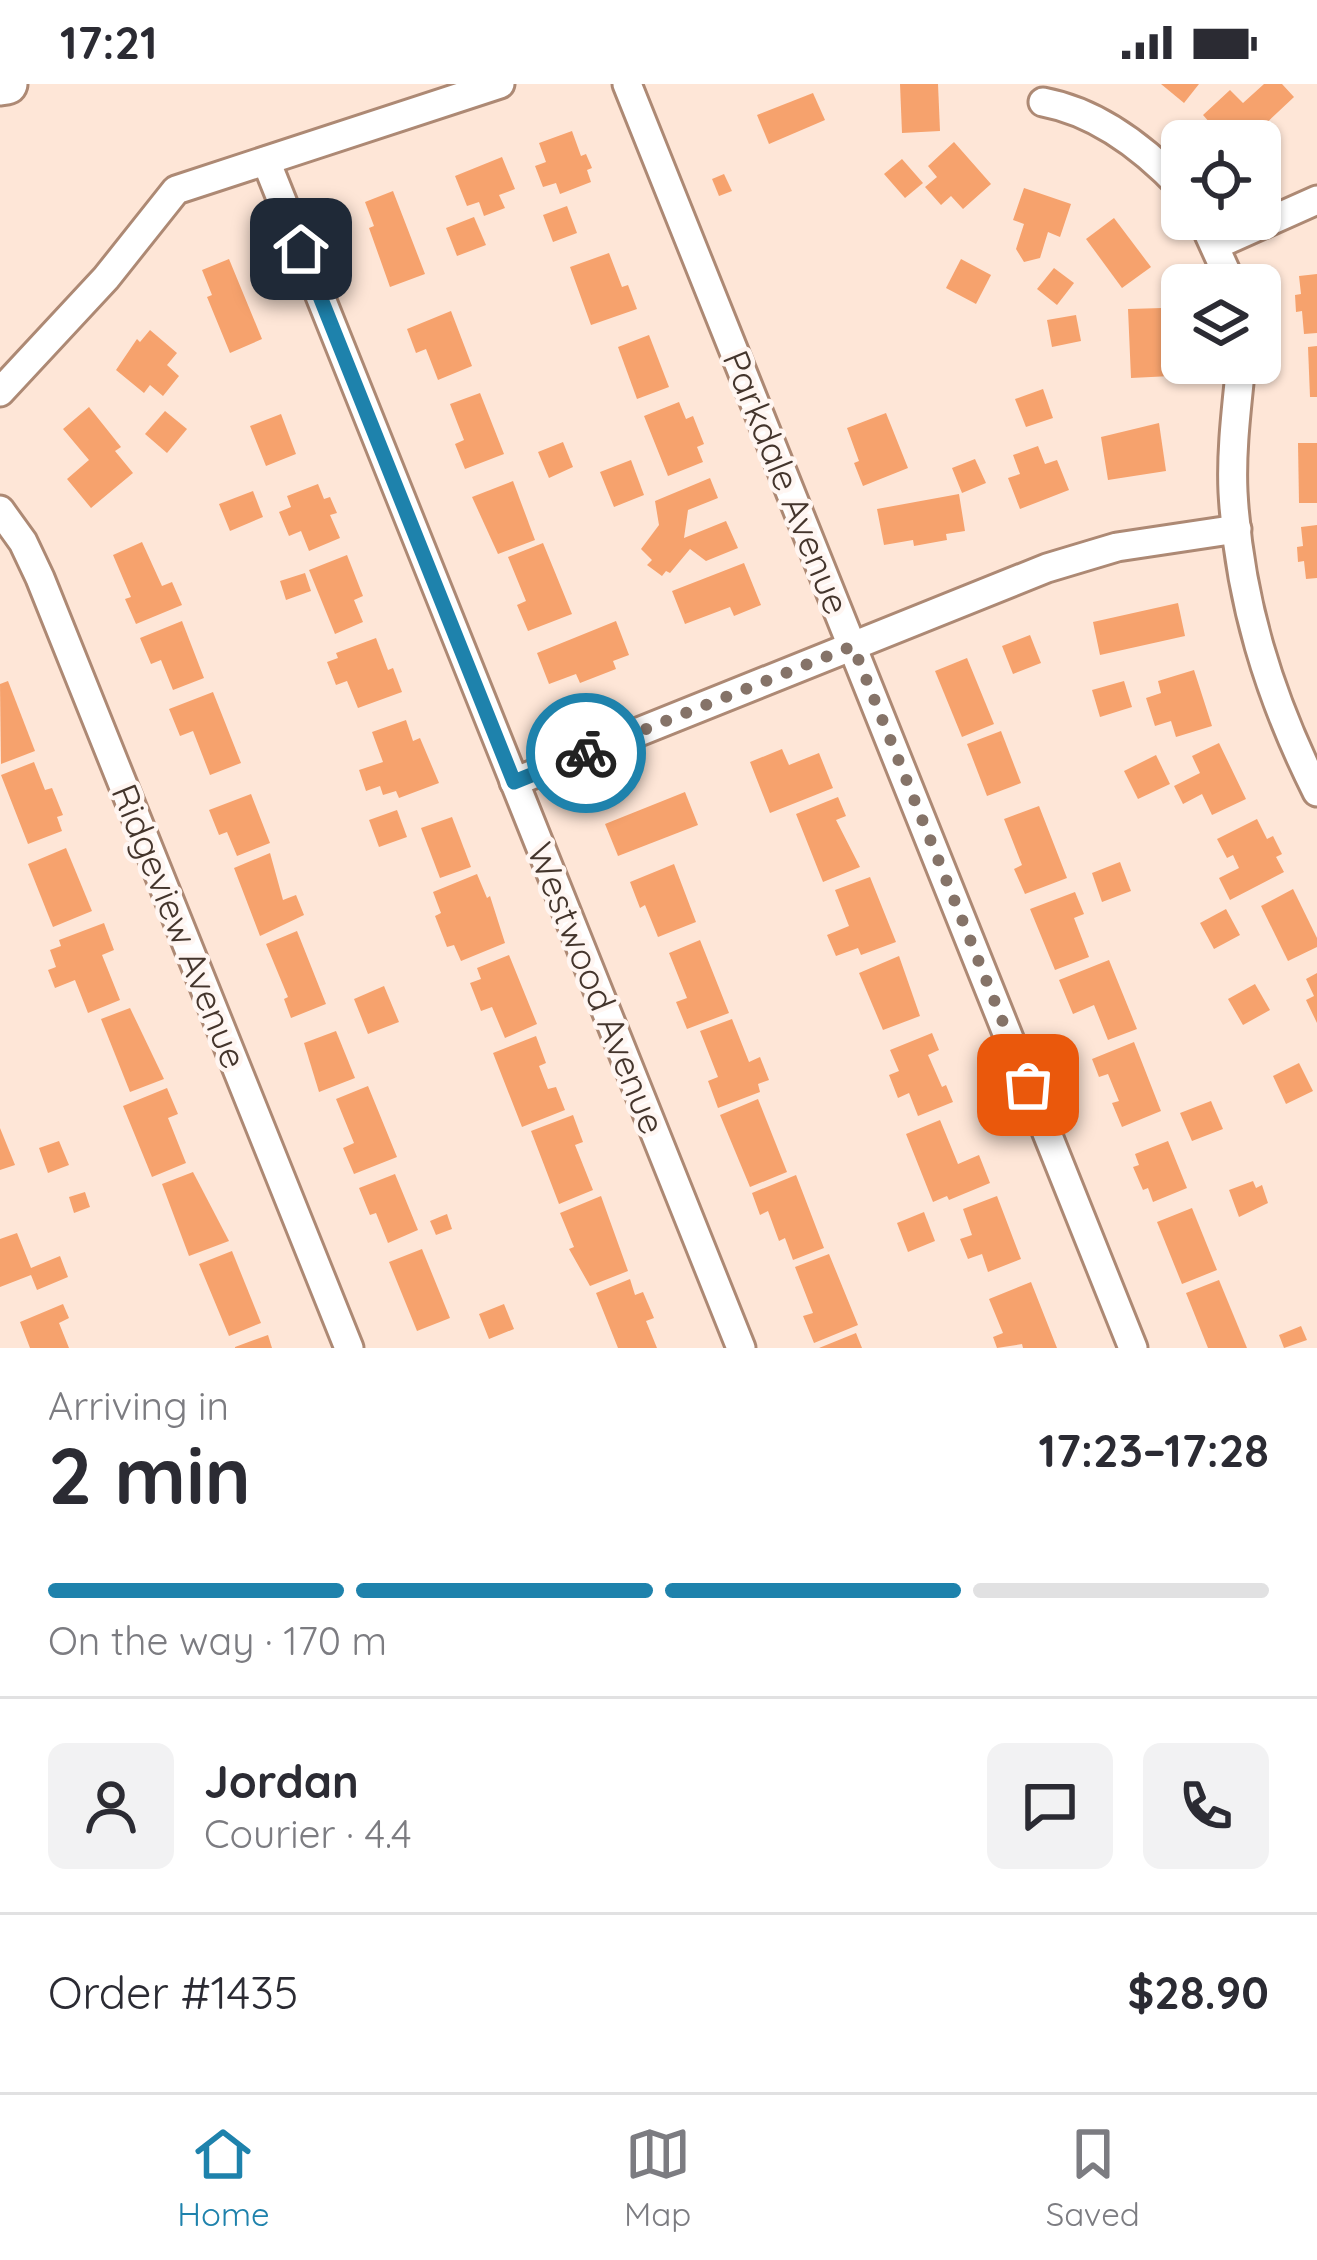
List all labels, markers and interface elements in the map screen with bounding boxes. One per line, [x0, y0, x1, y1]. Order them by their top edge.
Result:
text: 17:21 [60, 14, 158, 70]
map controls [1161, 120, 1281, 384]
button: locate [1161, 120, 1281, 240]
pin [250, 198, 352, 300]
icon: home [268, 216, 334, 282]
button: layers [1161, 264, 1281, 384]
street label: Parkdale Avenue [714, 344, 860, 620]
courier [526, 693, 646, 813]
icon: bike [553, 720, 619, 786]
street label: Ridgeview Avenue [102, 777, 258, 1075]
street label: Westwood Avenue [518, 836, 676, 1140]
pin [977, 1034, 1079, 1136]
icon: bag [995, 1052, 1061, 1118]
text: Arriving in [48, 1381, 229, 1430]
text: 17:23–17:28 [1039, 1422, 1269, 1478]
text: 2 min [48, 1426, 251, 1524]
text: On the way · 170 m [48, 1616, 387, 1665]
button: person [48, 1743, 174, 1869]
button: chat [987, 1743, 1113, 1869]
button: phone [1143, 1743, 1269, 1869]
text: Jordan [204, 1753, 359, 1809]
text: Courier · 4.4 [204, 1809, 412, 1858]
text: Order #1435 [48, 1964, 298, 2020]
text: $28.90 [1127, 1964, 1269, 2020]
tab: Home [177, 2121, 270, 2234]
tab: Map [624, 2121, 691, 2234]
tab: Saved [1046, 2121, 1140, 2234]

